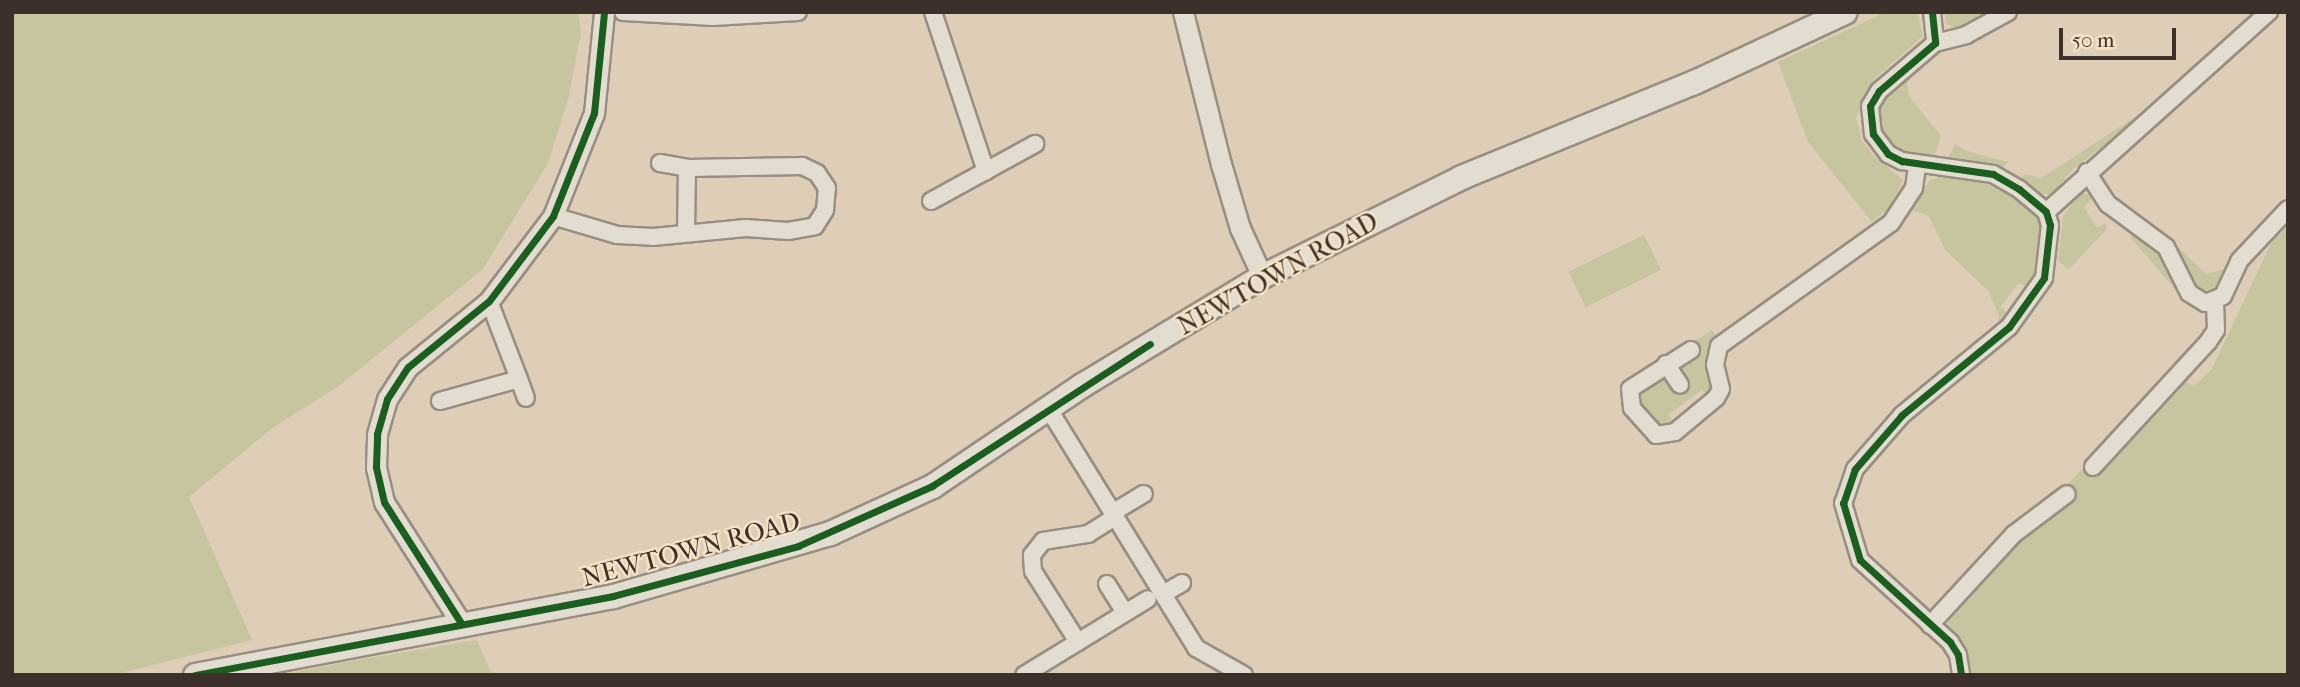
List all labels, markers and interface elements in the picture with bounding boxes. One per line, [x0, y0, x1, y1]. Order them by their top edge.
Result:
scale bar [2062, 14, 2179, 58]
text: 50 m [2072, 28, 2115, 52]
street label: NEWTOWN ROAD [1172, 206, 1384, 342]
street label: NEWTOWN ROAD [578, 506, 804, 594]

